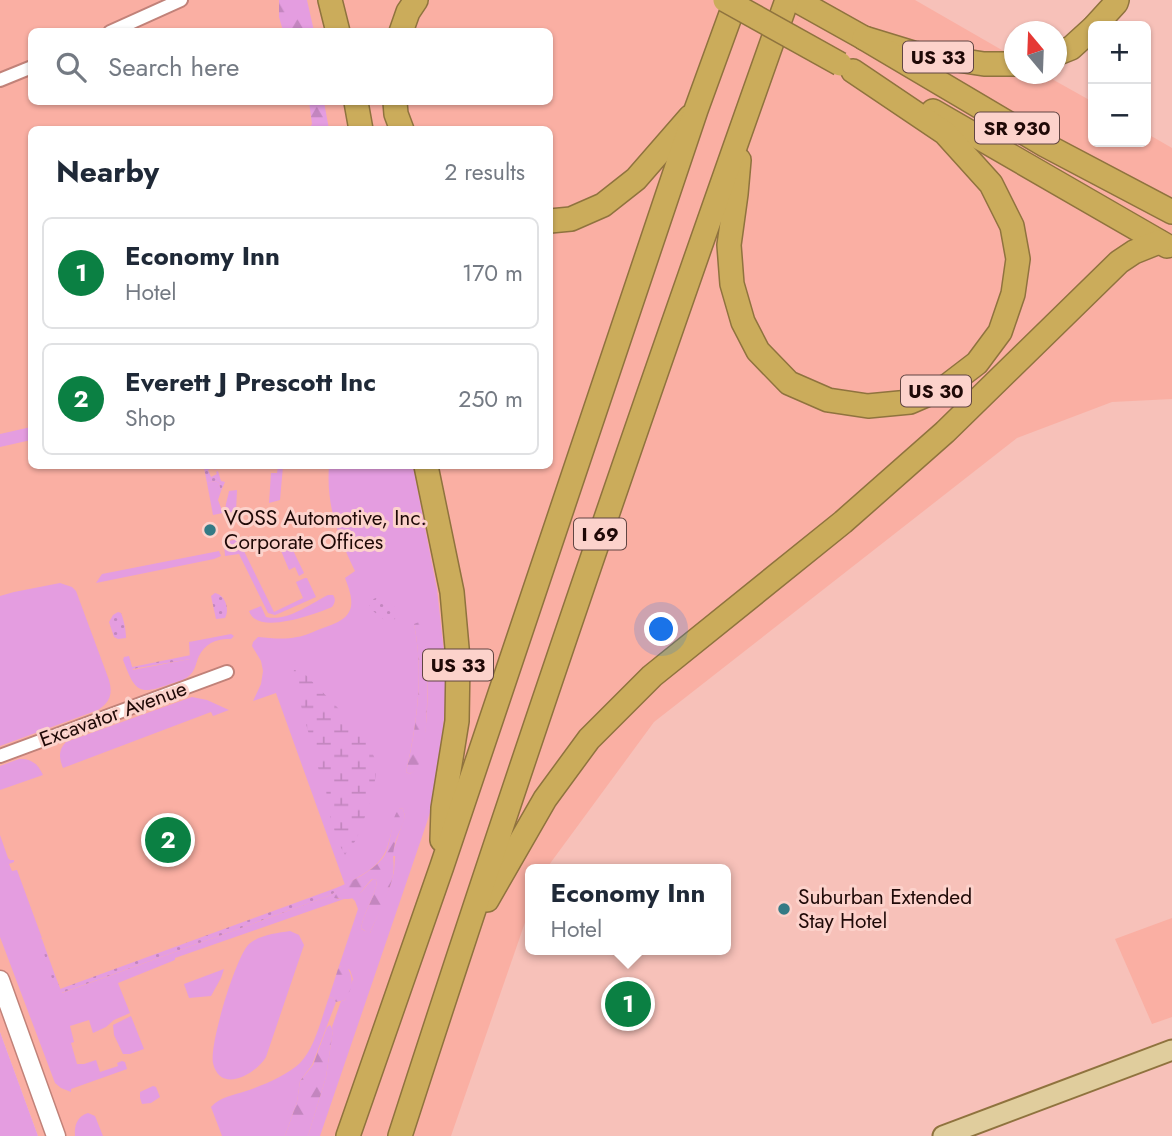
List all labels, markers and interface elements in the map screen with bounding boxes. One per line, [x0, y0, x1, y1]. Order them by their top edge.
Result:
north arrow [1004, 21, 1067, 84]
map controls [1088, 21, 1151, 147]
button: + [1088, 21, 1151, 84]
search box [28, 28, 553, 105]
road number: US 33 [903, 41, 973, 72]
icon: search [52, 48, 90, 86]
text: Search here [108, 48, 240, 86]
button: − [1088, 84, 1151, 147]
road number: SR 930 [975, 112, 1059, 144]
text: Nearby [56, 150, 159, 193]
text: 2 results [444, 155, 525, 189]
text: Economy Inn [125, 237, 280, 275]
text: 1 [75, 256, 87, 290]
text: 170 m [462, 256, 523, 290]
text: Hotel [125, 275, 177, 309]
text: Everett J Prescott Inc [125, 363, 376, 401]
road number: US 30 [901, 376, 971, 406]
text: 2 [73, 382, 89, 416]
text: 250 m [458, 382, 523, 416]
text: Shop [125, 401, 175, 435]
place label: VOSS Automotive, Inc. Corporate Offices [224, 503, 427, 557]
road number: I 69 [574, 519, 626, 550]
marker: VOSS Automotive, Inc. Corporate Offices [202, 522, 218, 538]
your location [644, 612, 678, 646]
road number: US 33 [423, 650, 493, 680]
street label: Excavator Avenue [35, 673, 191, 755]
pin: 2 [145, 814, 191, 866]
popup [525, 864, 731, 955]
text: Economy Inn [551, 874, 705, 912]
place label: Suburban Extended Stay Hotel [798, 882, 972, 936]
marker: Suburban Extended Stay Hotel [776, 901, 792, 917]
text: Hotel [551, 912, 602, 946]
pin: 1 [605, 978, 651, 1030]

